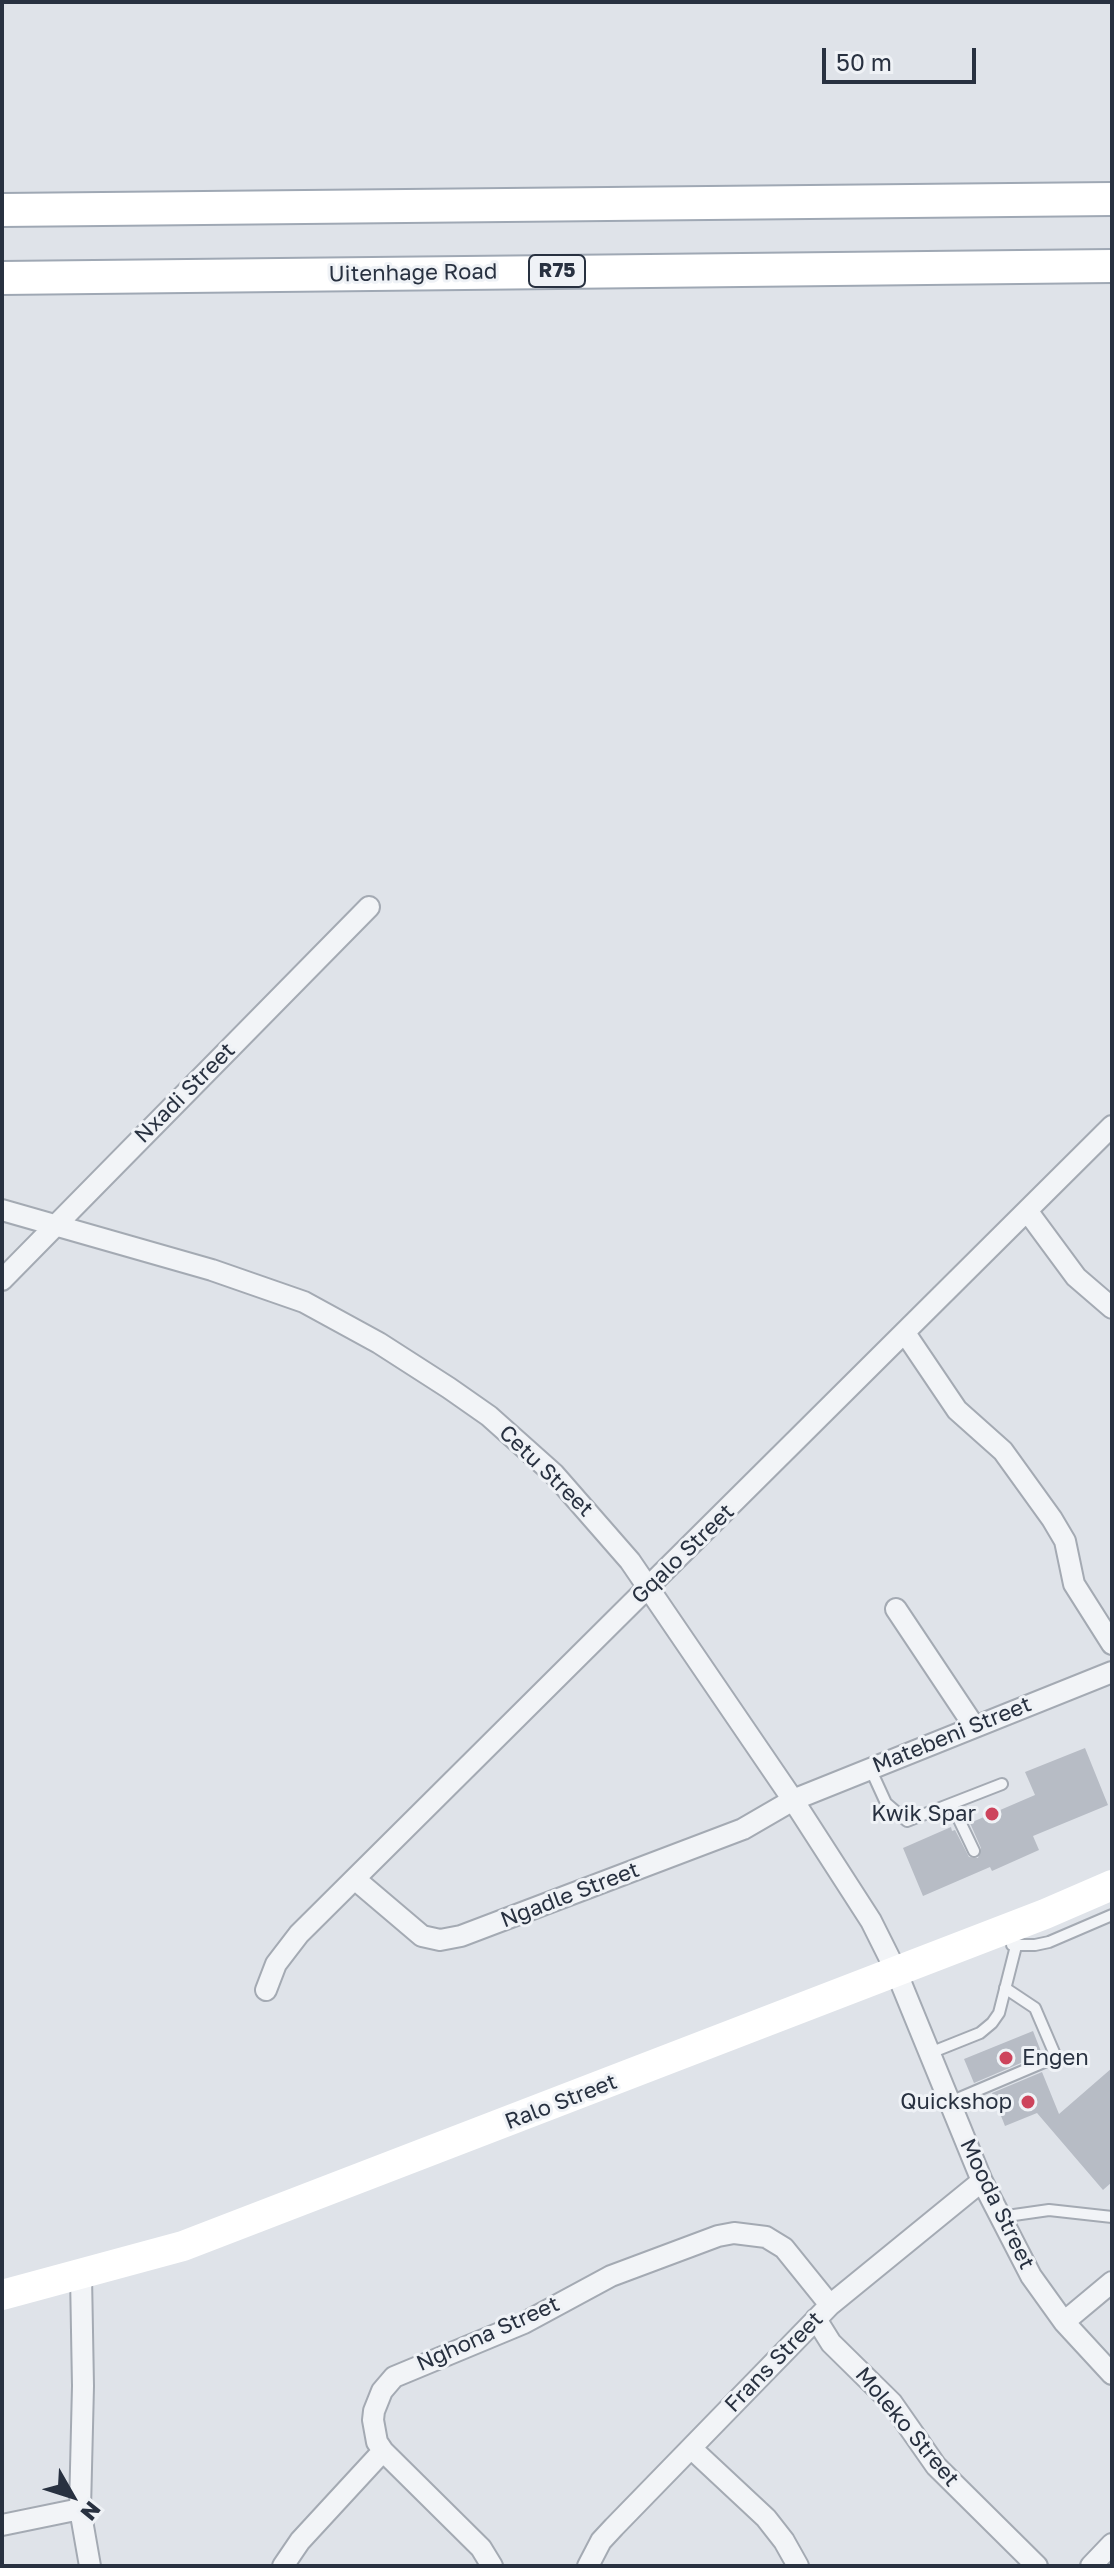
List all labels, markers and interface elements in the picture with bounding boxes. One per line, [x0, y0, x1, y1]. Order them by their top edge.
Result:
scale bar [826, 32, 980, 82]
text: 50 m [836, 47, 892, 76]
road number: R75 [529, 255, 585, 287]
street label: Uitenhage Road [328, 258, 498, 288]
street label: Nxadi Street [129, 1037, 241, 1149]
street label: Cetu Street [494, 1420, 598, 1522]
street label: Gqalo Street [626, 1499, 740, 1609]
street label: Matebeni Street [869, 1691, 1035, 1779]
place label: Kwik Spar [871, 1801, 976, 1827]
marker: Kwik Spar [983, 1805, 1001, 1823]
street label: Ngadle Street [497, 1856, 643, 1934]
place label: Engen [1022, 2045, 1089, 2071]
marker: Engen [997, 2049, 1015, 2067]
street label: Ralo Street [501, 2069, 621, 2135]
place label: Quickshop [900, 2089, 1012, 2115]
marker: Quickshop [1019, 2093, 1037, 2111]
street label: Mooda Street [954, 2134, 1040, 2274]
street label: Nghona Street [412, 2291, 564, 2377]
street label: Frans Street [719, 2306, 829, 2418]
street label: Moleko Street [849, 2362, 965, 2492]
north arrow [32, 2456, 112, 2536]
text: N [75, 2496, 107, 2526]

